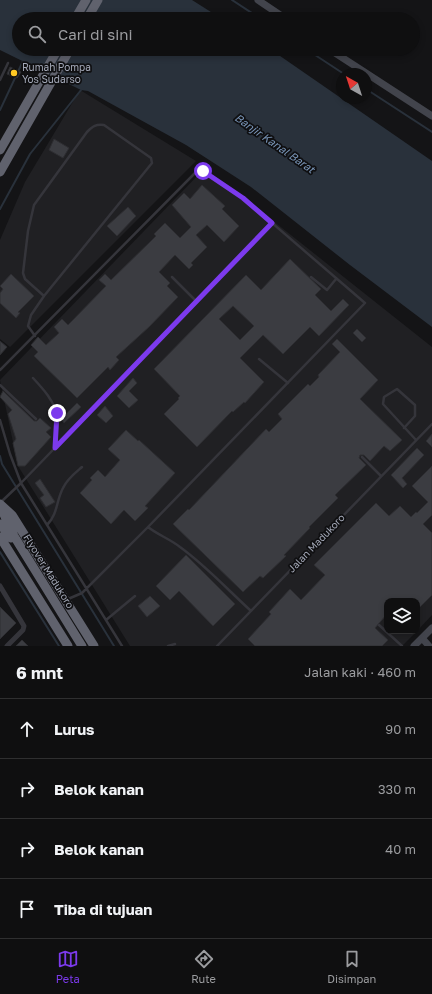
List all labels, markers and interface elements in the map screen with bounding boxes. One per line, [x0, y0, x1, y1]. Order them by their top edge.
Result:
search box [12, 12, 420, 56]
icon: search [26, 23, 48, 45]
text: Cari di sini [58, 25, 133, 43]
place label: Rumah Pompa Yos Sudarso [22, 61, 91, 85]
marker: Rumah Pompa Yos Sudarso [9, 68, 19, 78]
north arrow [336, 68, 372, 104]
water label: Banjir Kanal Barat [232, 111, 319, 177]
route start [194, 162, 212, 180]
route end [48, 404, 66, 422]
street label: Jalan Madukoro [285, 511, 347, 575]
street label: Flyover Madukoro [21, 532, 77, 610]
map controls [384, 598, 420, 634]
button: layers [384, 598, 420, 634]
text: 6 mnt [16, 662, 63, 683]
text: Jalan kaki · 460 m [304, 664, 416, 680]
icon: ahead [16, 718, 38, 740]
text: Lurus [54, 720, 95, 738]
text: 90 m [385, 721, 416, 737]
icon: right [16, 778, 38, 800]
text: Belok kanan [54, 780, 144, 798]
text: 330 m [378, 781, 416, 797]
icon: right [16, 838, 38, 860]
text: Belok kanan [54, 840, 144, 858]
text: 40 m [385, 841, 416, 857]
icon: arrive [16, 898, 38, 920]
text: Tiba di tujuan [54, 900, 152, 918]
tab: Peta [56, 948, 80, 985]
tab: Rute [191, 948, 216, 985]
tab: Disimpan [327, 948, 376, 985]

